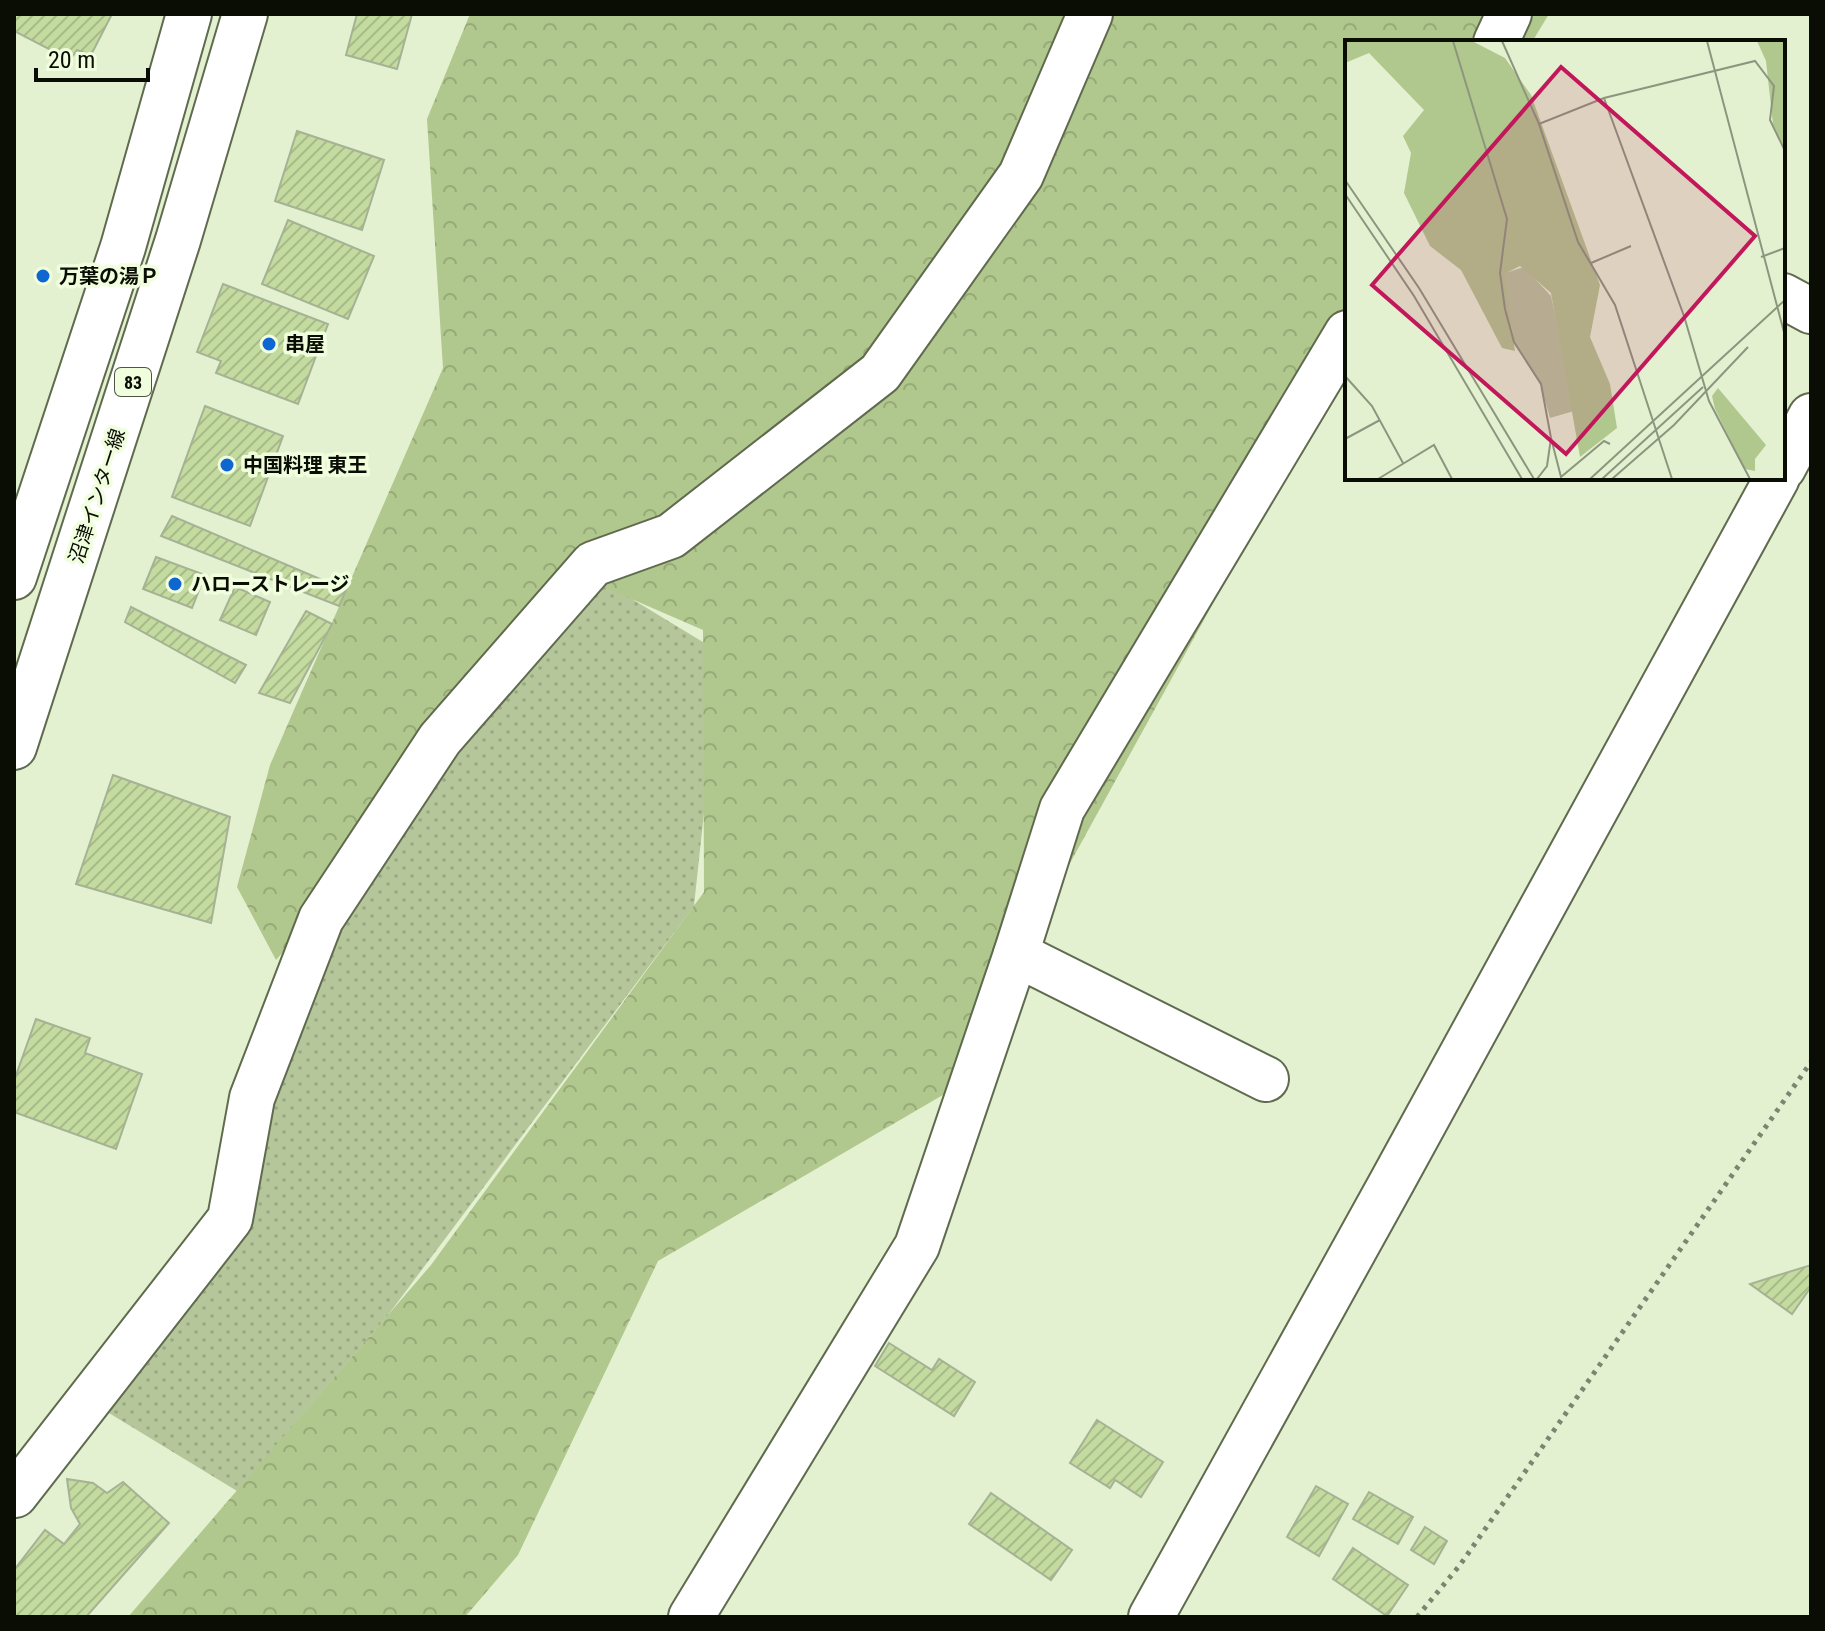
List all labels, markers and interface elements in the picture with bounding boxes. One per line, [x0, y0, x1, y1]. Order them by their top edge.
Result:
scale bar [36, 32, 148, 82]
inset map [1345, 40, 1785, 480]
text: 20 m [48, 46, 95, 74]
place label: 万葉の湯Ｐ [59, 264, 159, 288]
marker: 万葉の湯Ｐ [34, 267, 52, 285]
place label: 串屋 [285, 332, 325, 356]
marker: 串屋 [260, 335, 278, 353]
road number: 83 [115, 368, 151, 396]
street label: 沼津インター線 [64, 426, 130, 566]
place label: 中国料理 東王 [243, 453, 368, 477]
marker: 中国料理 東王 [218, 456, 236, 474]
place label: ハローストレージ [191, 572, 350, 596]
marker: ハローストレージ [166, 575, 184, 593]

